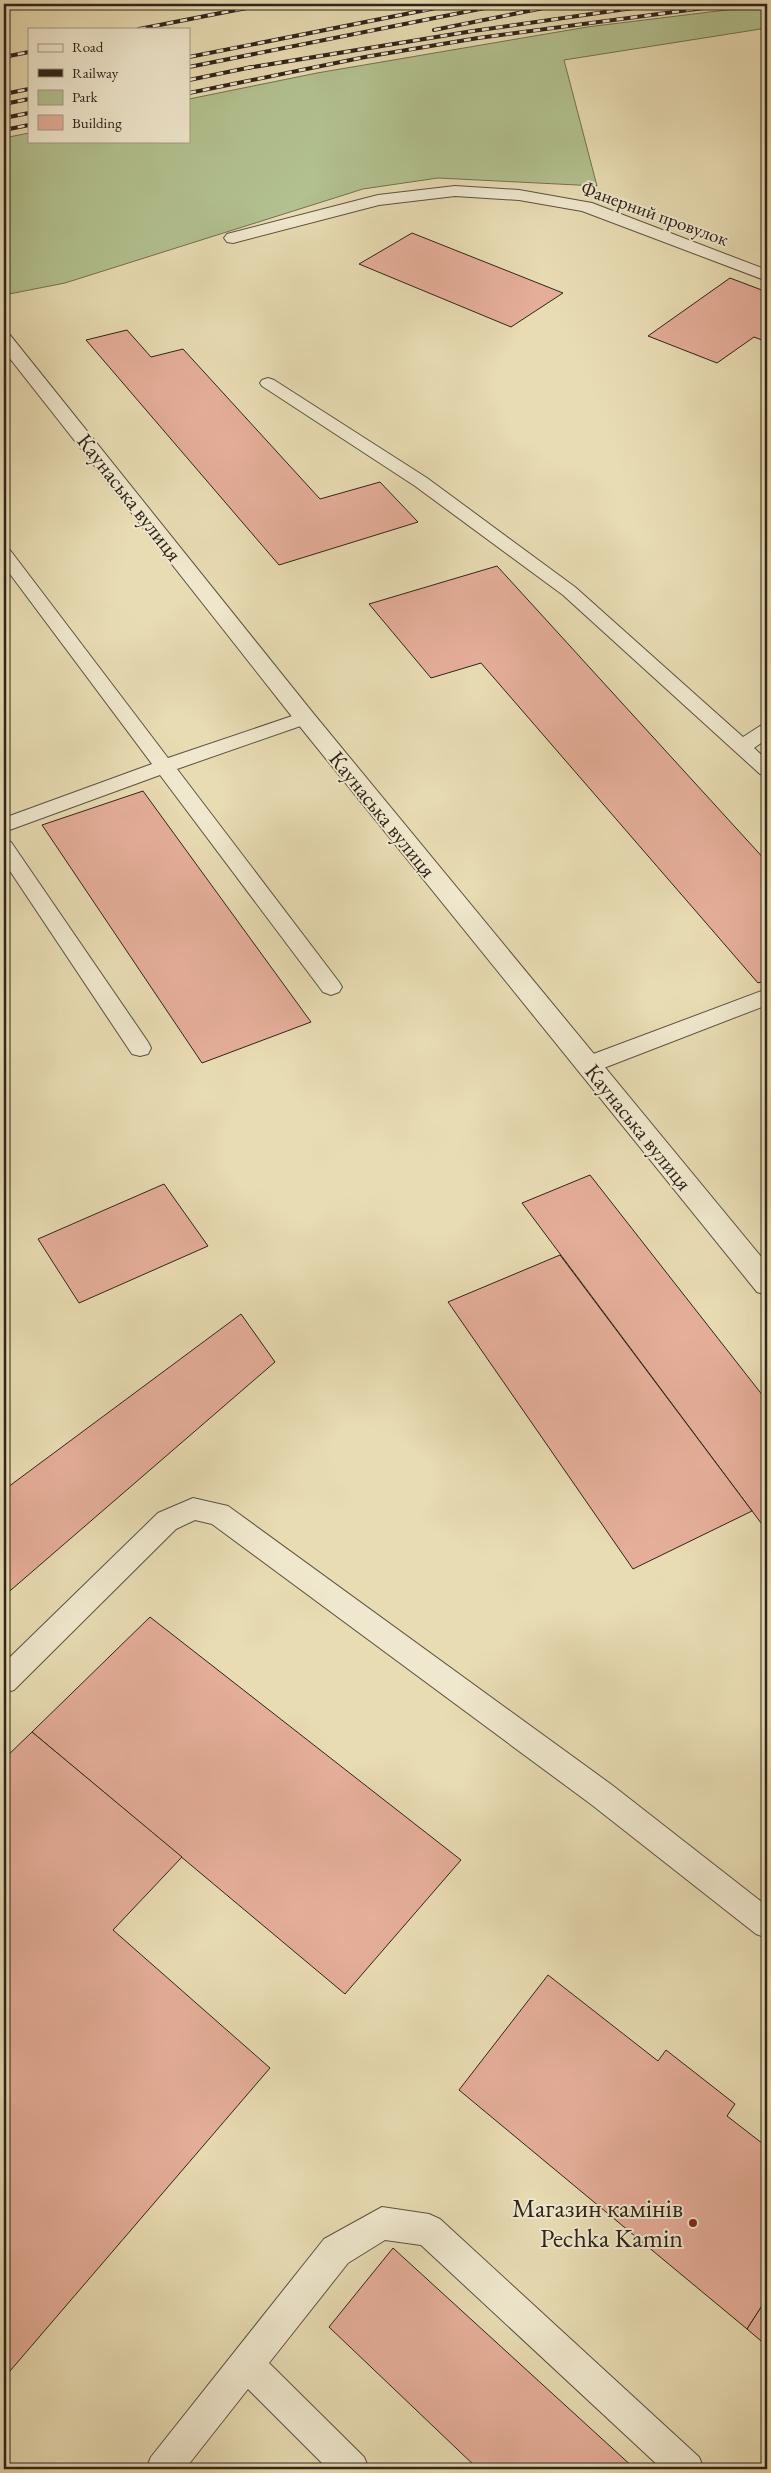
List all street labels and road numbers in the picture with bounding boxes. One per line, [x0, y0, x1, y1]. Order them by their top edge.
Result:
street label: Фанерний провулок [578, 175, 732, 252]
street label: Каунаська вулиця [70, 427, 189, 567]
street label: Каунаська вулиця [323, 745, 443, 884]
street label: Каунаська вулиця [579, 1058, 699, 1197]

